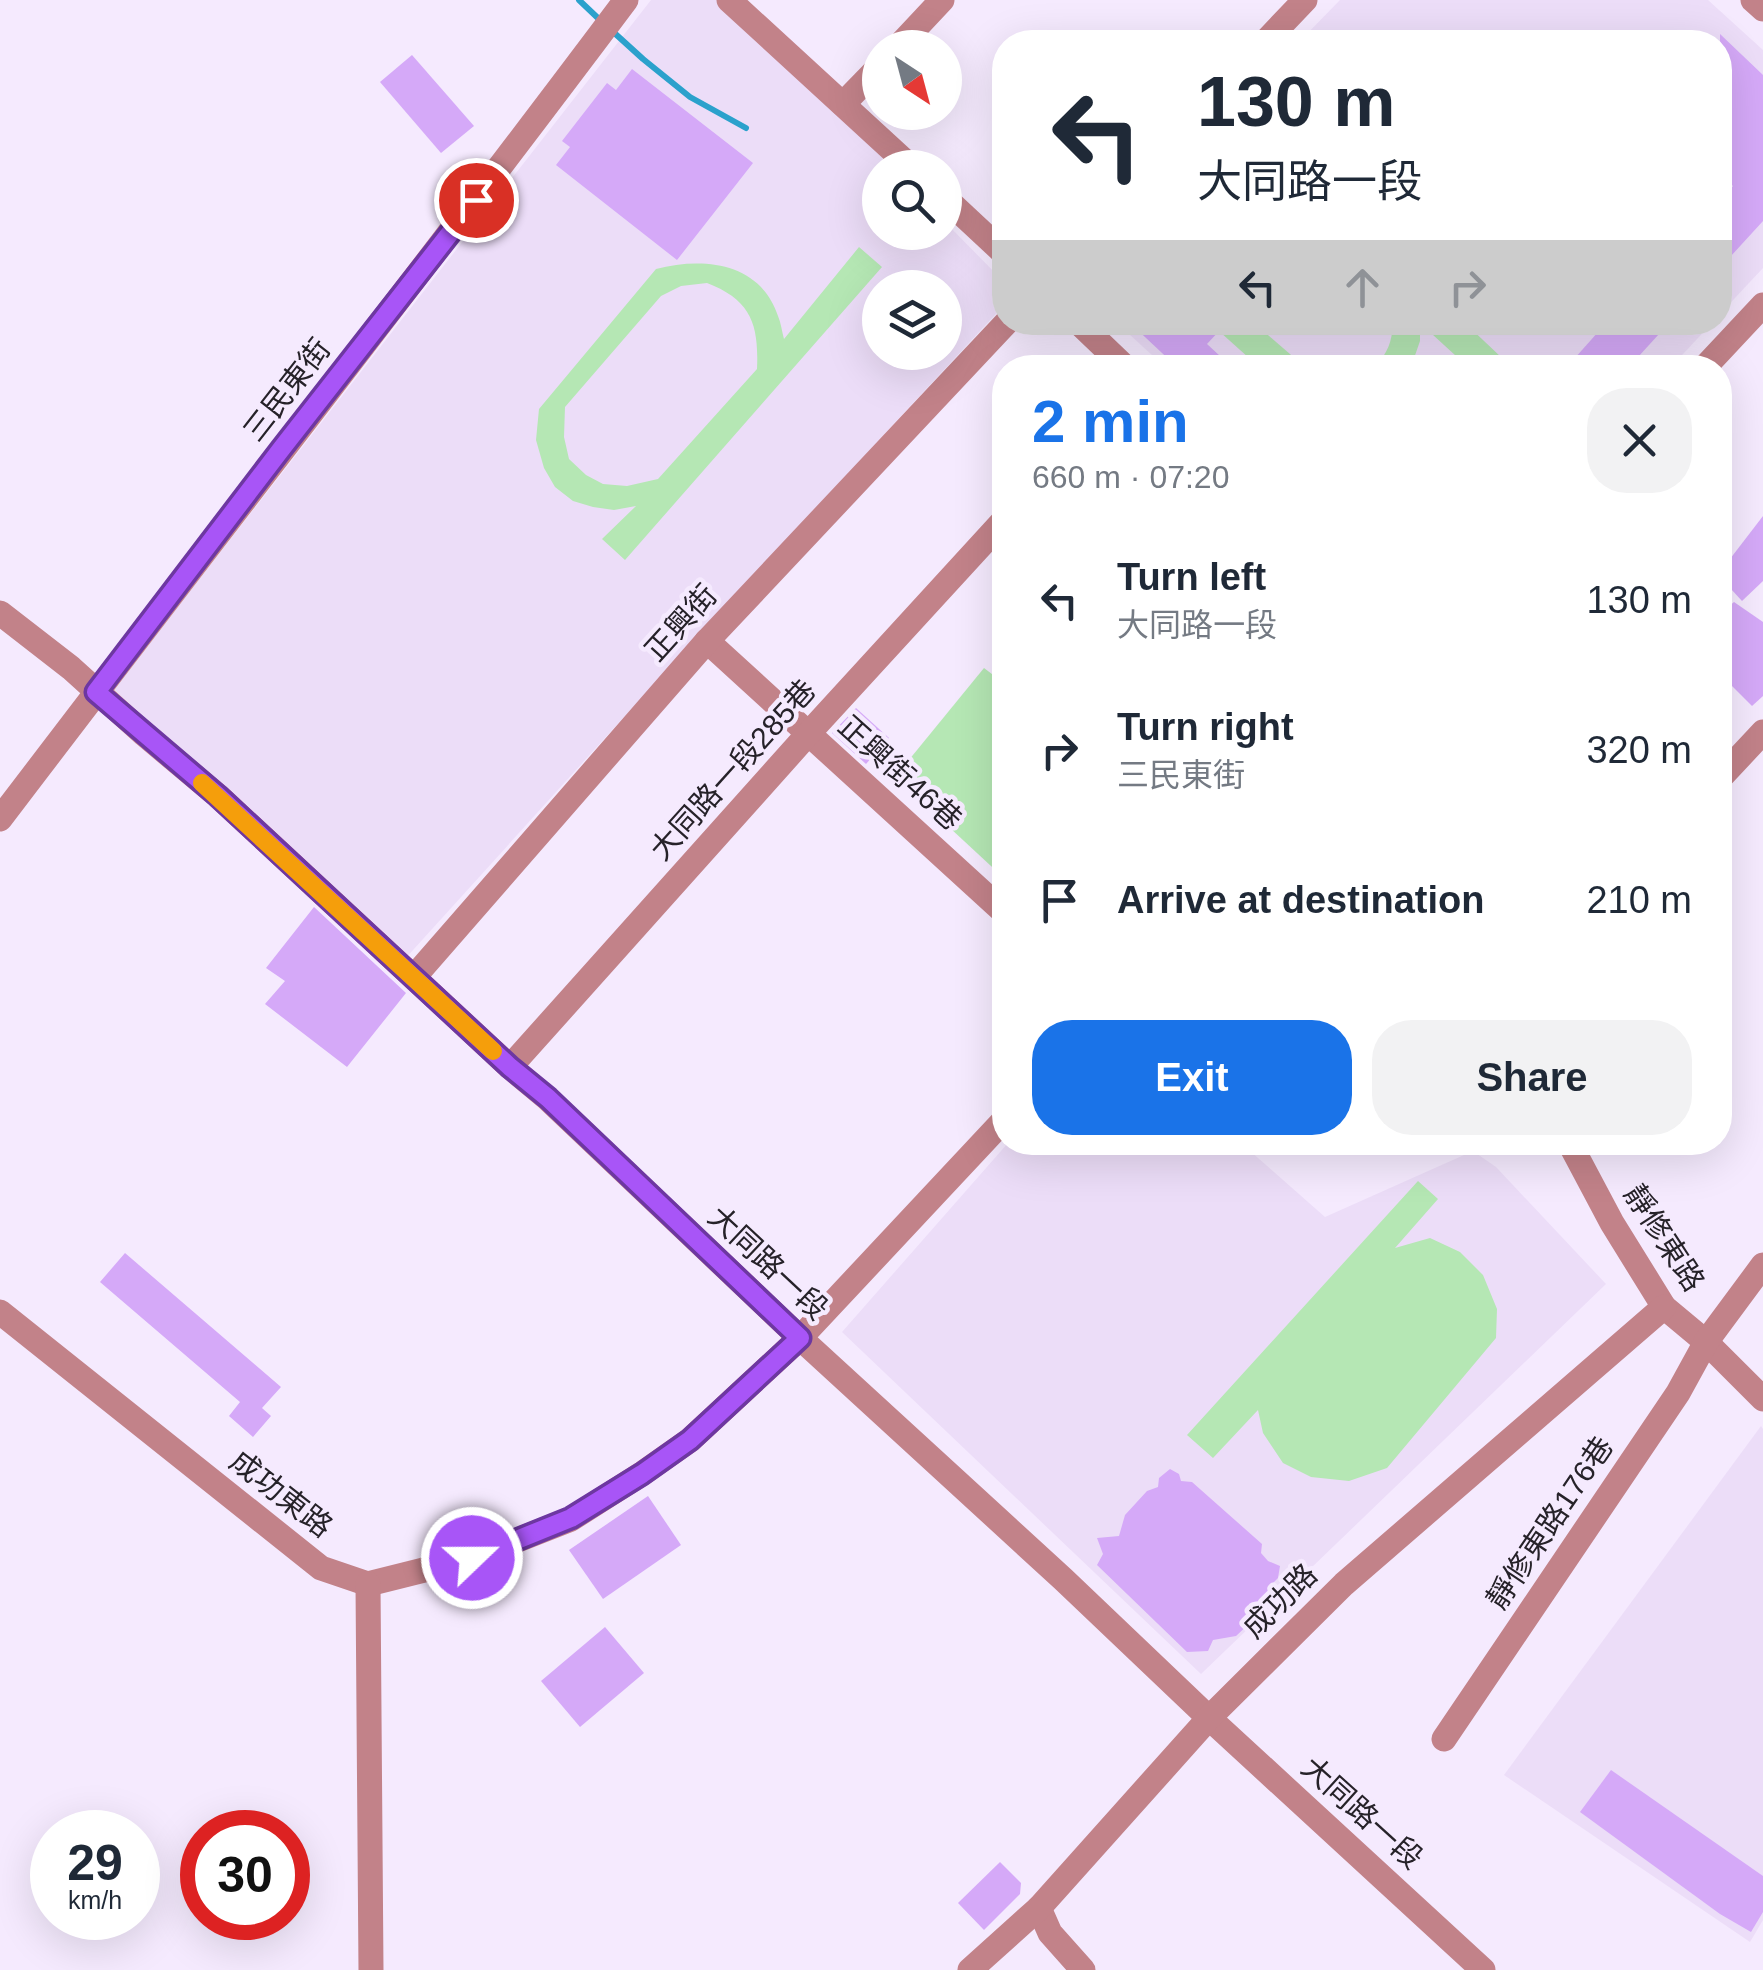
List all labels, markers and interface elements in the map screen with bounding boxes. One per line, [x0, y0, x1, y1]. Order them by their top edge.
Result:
north arrow [862, 30, 962, 130]
map controls [862, 30, 962, 370]
text: 130 m [1197, 63, 1395, 141]
icon: left [1032, 70, 1162, 200]
button: search [862, 150, 962, 250]
text: 大同路一段 [1197, 156, 1422, 207]
pin [434, 158, 519, 243]
icon: arrive [449, 173, 504, 228]
icon: left [1230, 260, 1285, 315]
icon: ahead [1335, 260, 1390, 315]
icon: right [1440, 260, 1495, 315]
button: layers [862, 270, 962, 370]
street label: 三民東街 [237, 332, 337, 447]
text: 2 min [1032, 388, 1189, 455]
button: close [1587, 388, 1692, 493]
text: 660 m · 07:20 [1032, 459, 1229, 495]
text: Turn left [1117, 556, 1266, 598]
icon: left [1032, 573, 1087, 628]
street label: 正興街 [638, 578, 723, 667]
text: 130 m [1586, 579, 1692, 621]
text: 大同路一段 [1117, 607, 1277, 643]
street label: 大同路一段285巷 [643, 673, 822, 866]
text: Turn right [1117, 706, 1294, 748]
street label: 正興街46巷 [832, 709, 968, 836]
icon: right [1032, 723, 1087, 778]
text: 320 m [1586, 729, 1692, 771]
text: 三民東街 [1117, 757, 1245, 793]
icon: arrive [1032, 873, 1087, 928]
text: Arrive at destination [1117, 879, 1484, 921]
text: 210 m [1586, 879, 1692, 921]
button: Exit [1032, 1020, 1352, 1135]
button: Share [1372, 1020, 1692, 1135]
street label: 靜修東路 [1618, 1178, 1711, 1297]
street label: 大同路一段 [702, 1199, 834, 1326]
street label: 靜修東路176巷 [1480, 1431, 1619, 1615]
street label: 成功東路 [224, 1444, 339, 1544]
position arrow [420, 1506, 524, 1610]
street label: 成功路 [1236, 1557, 1323, 1644]
street label: 大同路一段 [1296, 1750, 1429, 1875]
speed limit sign: 30 [180, 1810, 310, 1940]
text: 29 [67, 1835, 123, 1891]
text: km/h [68, 1886, 122, 1914]

